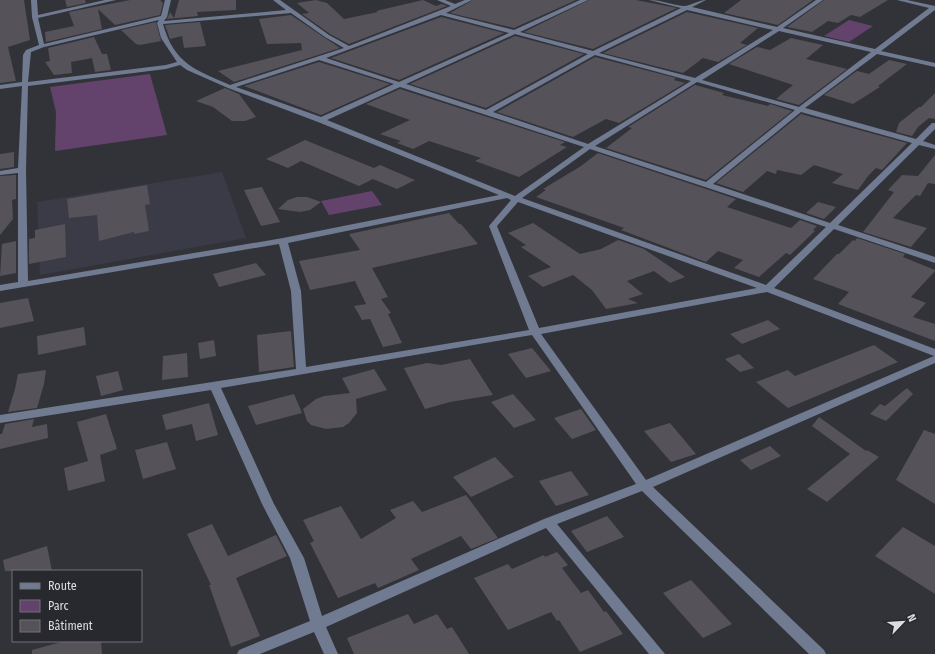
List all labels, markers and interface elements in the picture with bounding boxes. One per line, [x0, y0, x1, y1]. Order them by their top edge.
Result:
legend [12, 570, 142, 642]
text: Route [48, 579, 77, 593]
text: Parc [48, 599, 69, 613]
north arrow [883, 602, 923, 642]
text: N [904, 612, 919, 624]
text: Bâtiment [48, 619, 93, 633]

